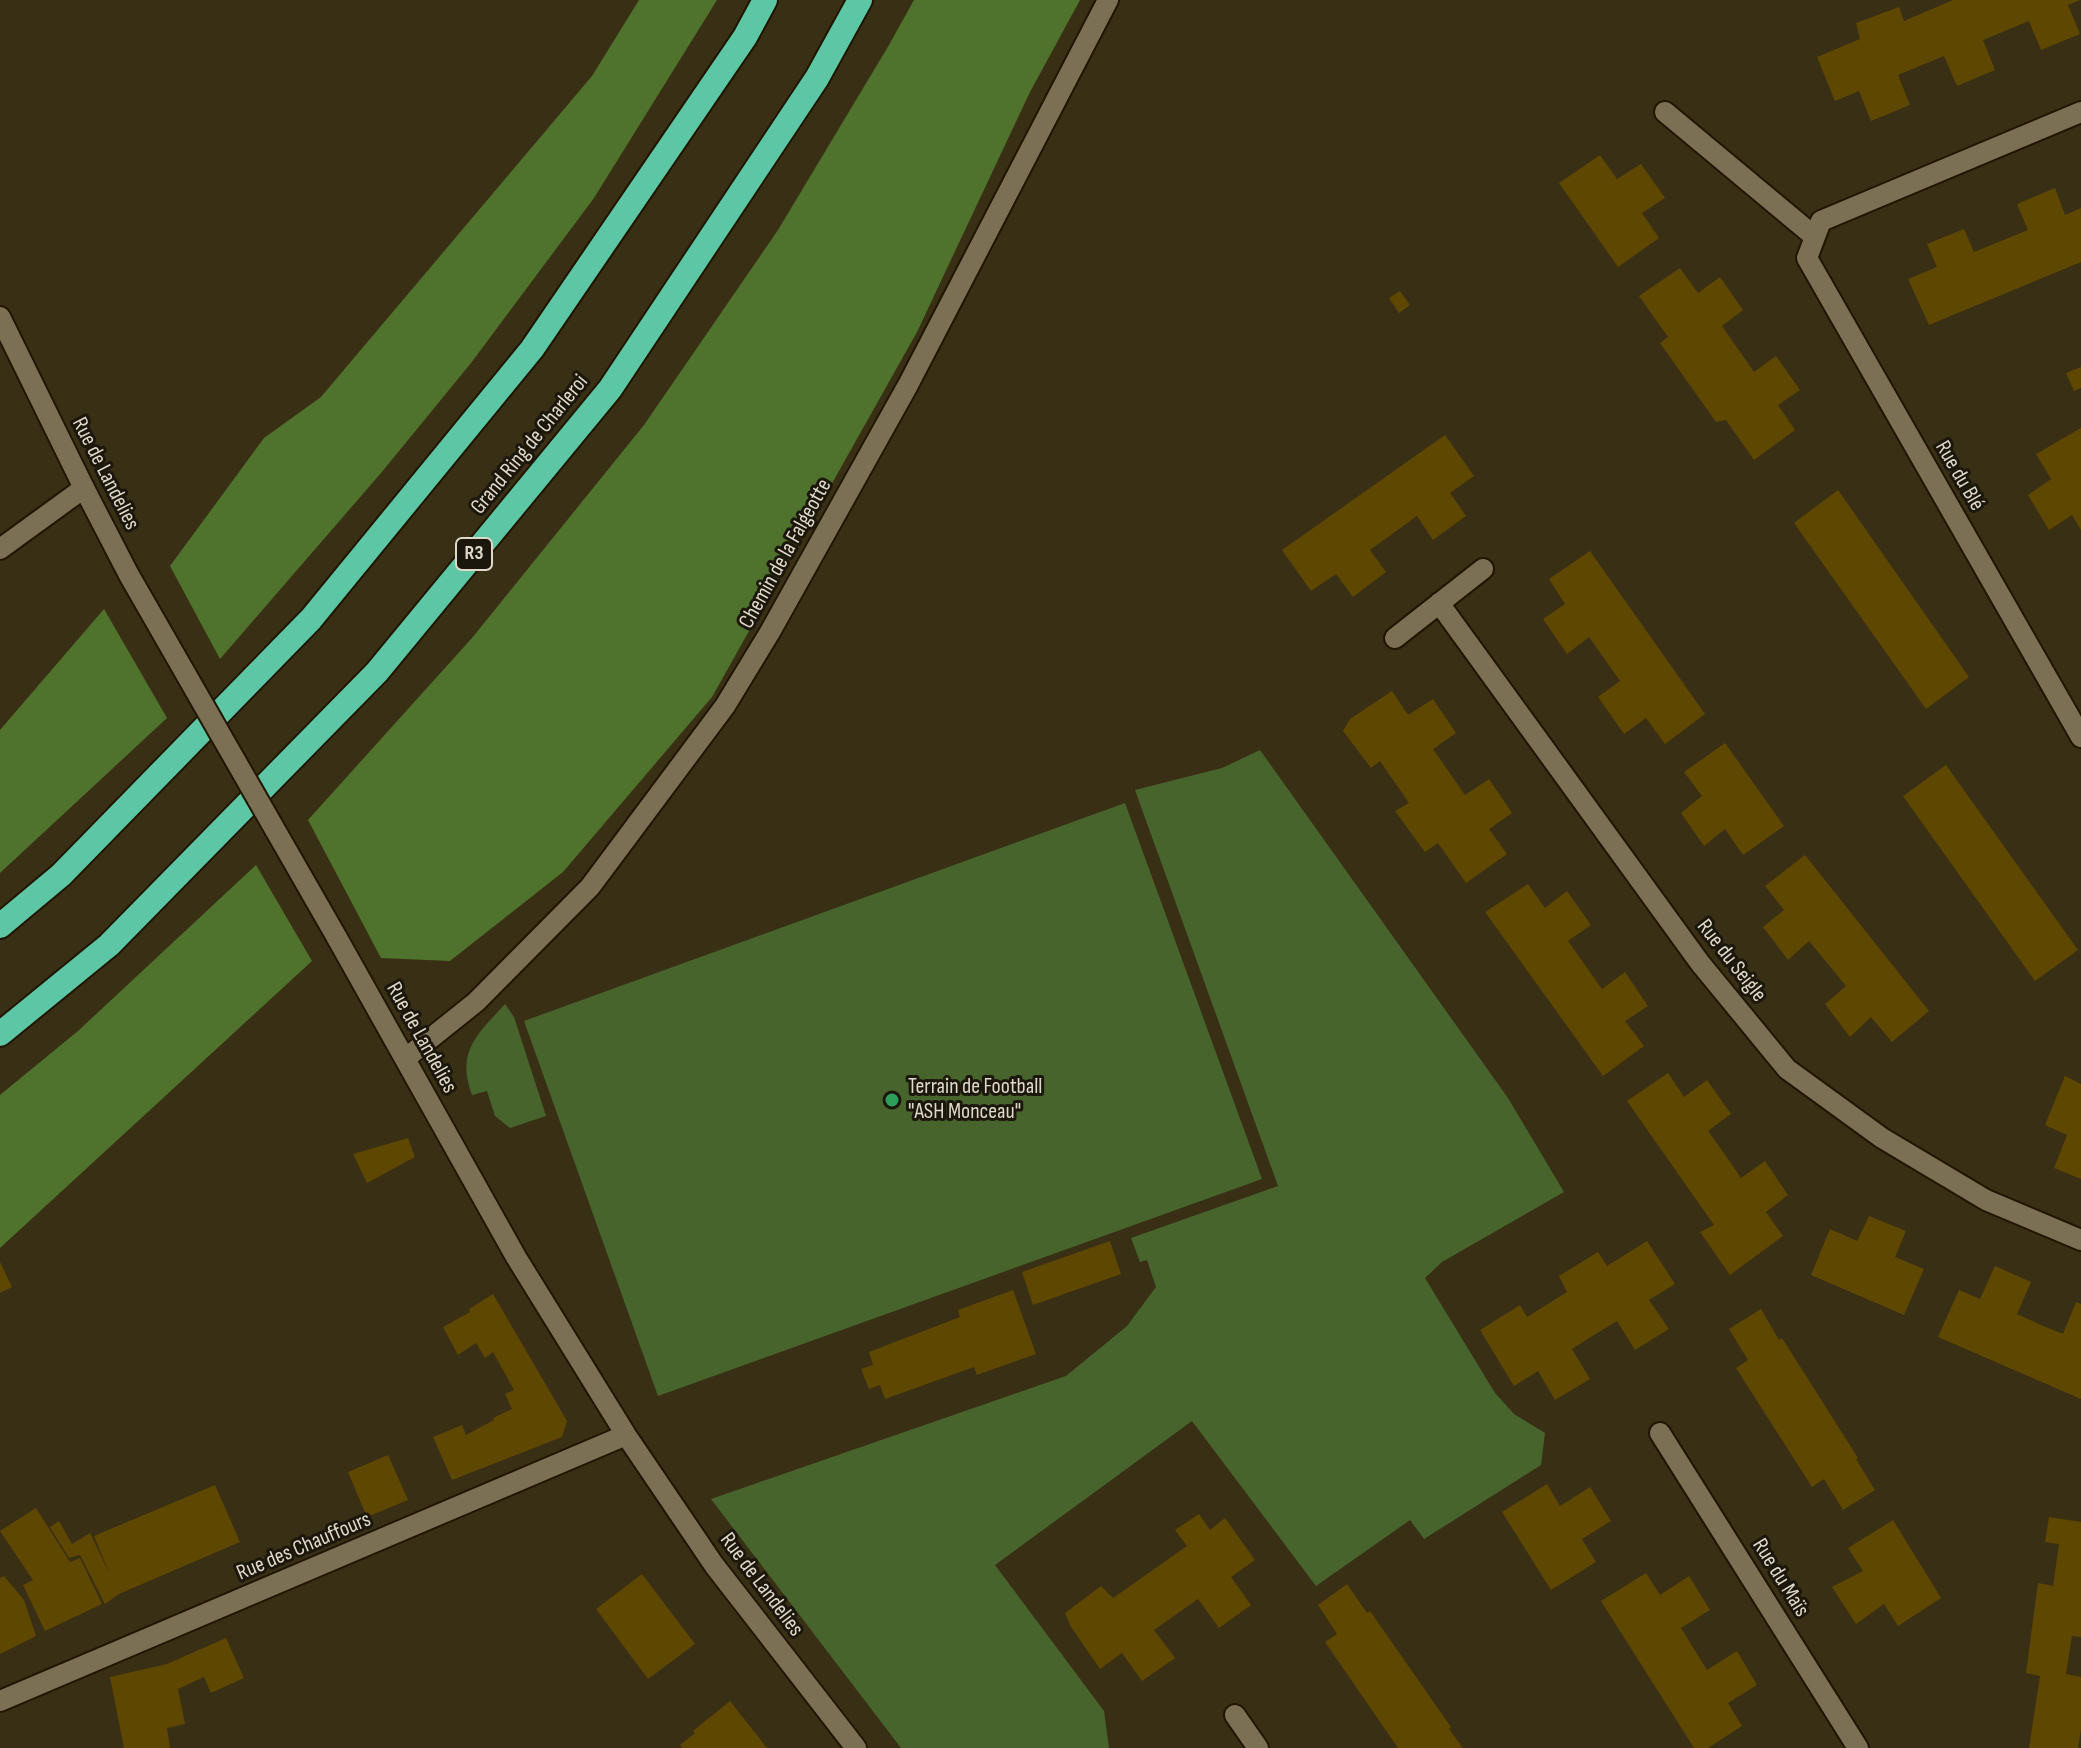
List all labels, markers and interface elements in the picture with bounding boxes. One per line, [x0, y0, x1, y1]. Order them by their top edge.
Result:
street label: Grand Ring de Charleroi [466, 370, 594, 520]
street label: Rue de Landelies [65, 413, 145, 535]
street label: Rue du Blé [1928, 436, 1990, 516]
street label: Chemin de la Falgeotte [734, 475, 838, 633]
road number: R3 [456, 538, 492, 570]
street label: Rue du Seigle [1691, 914, 1771, 1008]
street label: Rue de Landelies [380, 978, 462, 1098]
place label: Terrain de Football "ASH Monceau" [908, 1074, 1042, 1126]
marker: Terrain de Football "ASH Monceau" [883, 1091, 901, 1109]
street label: Rue des Chauffours [233, 1507, 375, 1587]
street label: Rue de Landelies [714, 1528, 808, 1642]
street label: Rue du Maïs [1746, 1534, 1814, 1622]

